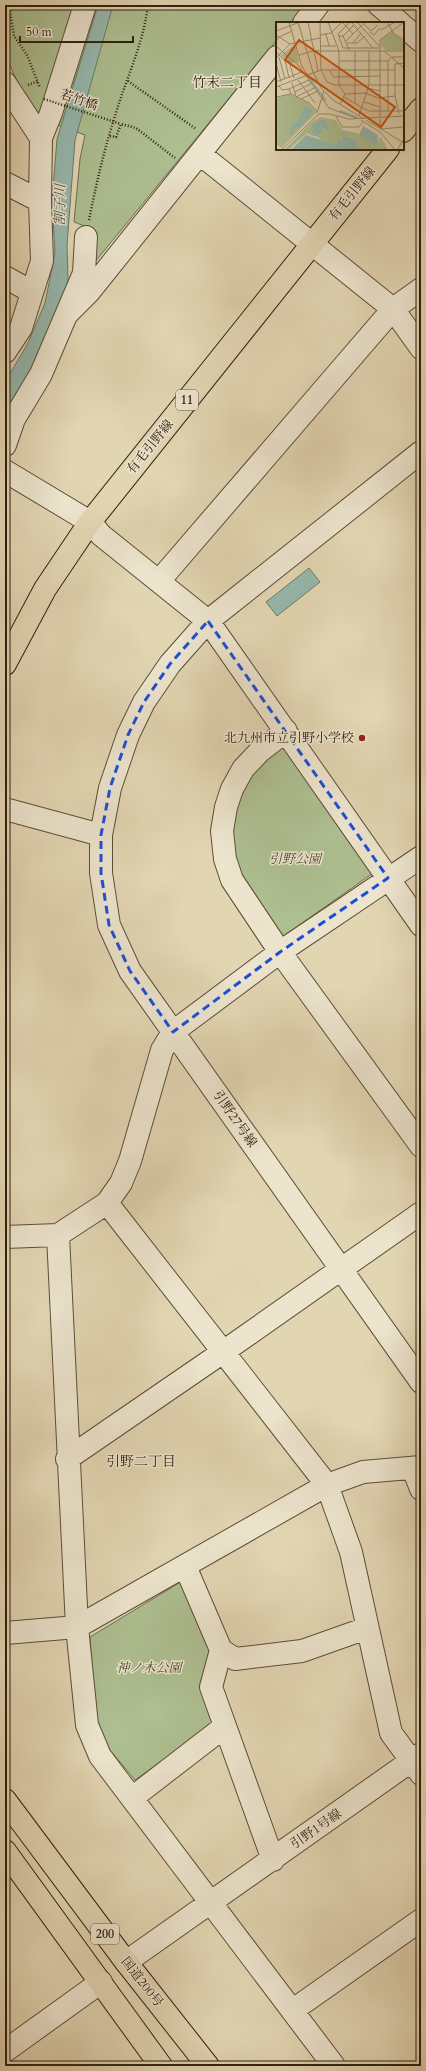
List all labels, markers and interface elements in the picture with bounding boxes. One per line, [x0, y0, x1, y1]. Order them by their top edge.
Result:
scale bar [20, 18, 133, 44]
inset map [276, 22, 404, 150]
text: 50 m [26, 24, 53, 40]
district label: 竹末二丁目 [192, 73, 262, 92]
street label: 若竹橋 [58, 85, 100, 115]
street label: 有毛引野線 [325, 163, 379, 225]
water label: 割子川 [50, 182, 70, 226]
road number: 11 [176, 390, 198, 410]
street label: 有毛引野線 [123, 416, 177, 478]
place label: 北九州市立引野小学校 [224, 729, 354, 747]
marker: 北九州市立引野小学校 [357, 733, 367, 743]
park label: 引野公園 [269, 850, 323, 868]
street label: 引野27号線 [209, 1087, 261, 1151]
district label: 引野二丁目 [106, 1452, 176, 1471]
park label: 神ノ木公園 [116, 1659, 183, 1677]
street label: 引野1号線 [287, 1805, 345, 1853]
road number: 200 [91, 1924, 119, 1944]
street label: 国道200号 [117, 1953, 167, 2011]

